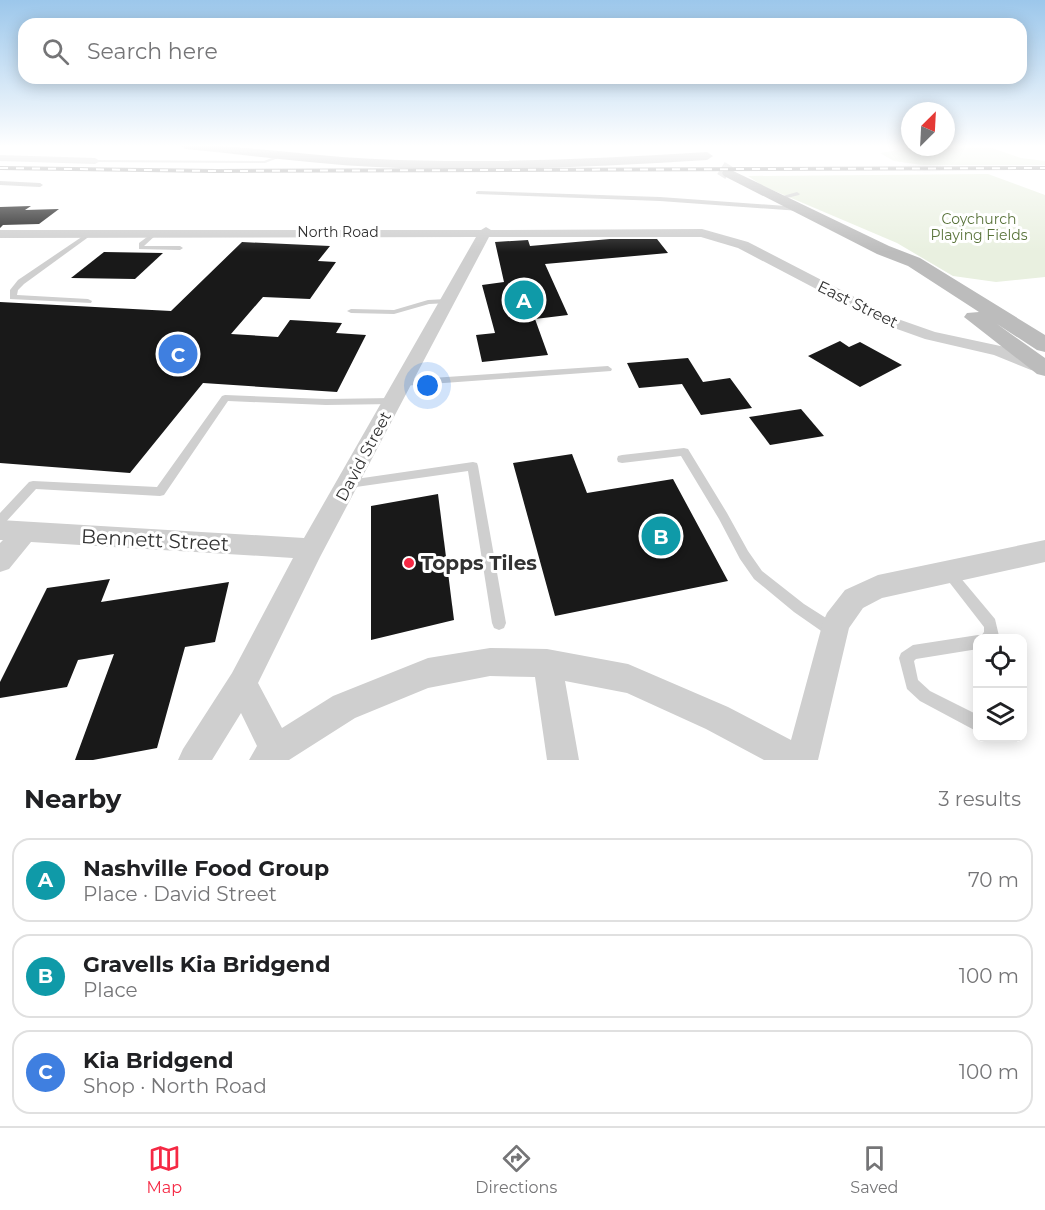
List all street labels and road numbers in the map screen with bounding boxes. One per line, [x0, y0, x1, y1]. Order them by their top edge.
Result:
street label: North Road [297, 223, 379, 241]
street label: East Street [815, 277, 901, 332]
street label: David Street [332, 408, 395, 504]
street label: Bennett Street [80, 524, 230, 556]

